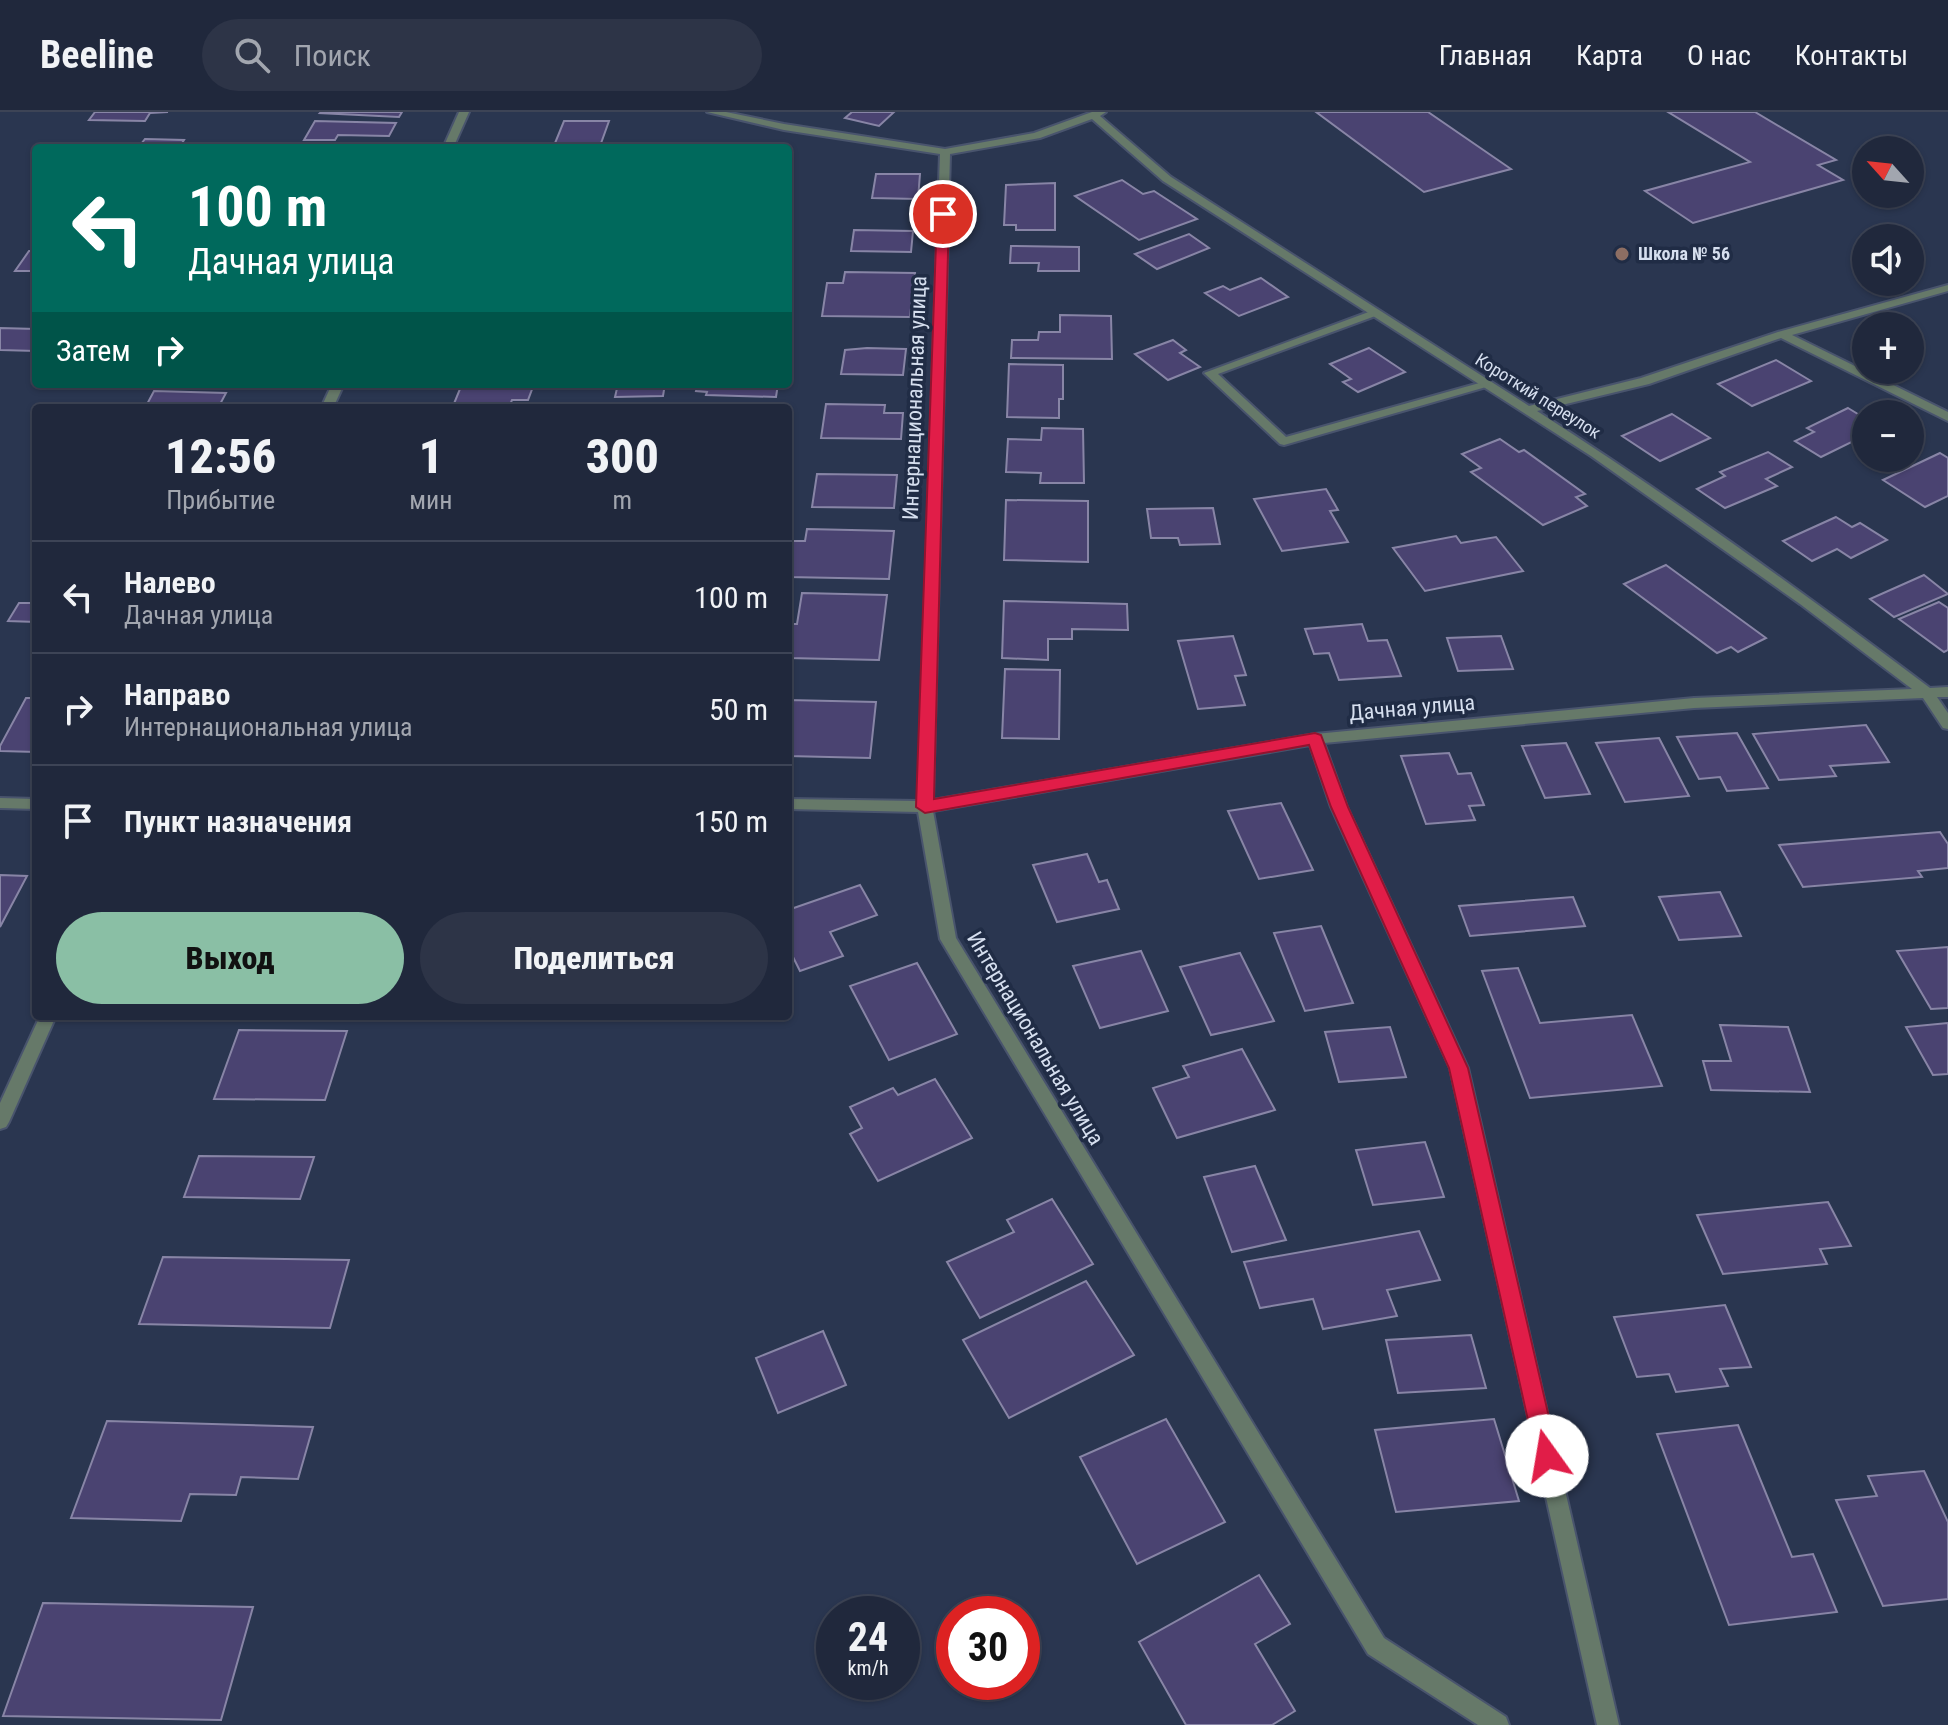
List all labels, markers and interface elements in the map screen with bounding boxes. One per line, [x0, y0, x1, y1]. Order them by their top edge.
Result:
search box [202, 19, 762, 91]
text: Beeline [40, 33, 154, 77]
icon: search [230, 33, 274, 77]
text: Поиск [294, 38, 371, 73]
text: Главная [1439, 39, 1532, 72]
text: Карта [1576, 39, 1643, 72]
text: О нас [1687, 39, 1751, 72]
text: Контакты [1795, 39, 1908, 72]
north arrow [1852, 136, 1924, 208]
map controls [1852, 136, 1924, 472]
text: 100 m [188, 174, 327, 240]
icon: left [56, 176, 160, 280]
pin [909, 180, 977, 248]
icon: arrive [921, 192, 965, 236]
button: sound [1852, 224, 1924, 296]
text: Дачная улица [188, 241, 395, 283]
place label: Школа № 56 [1638, 243, 1730, 264]
marker: Школа № 56 [1613, 245, 1631, 263]
street label: Интернациональная улица [898, 276, 931, 520]
button: + [1852, 312, 1924, 384]
icon: right [147, 328, 191, 372]
text: Затем [56, 333, 131, 368]
street label: Короткий переулок [1472, 348, 1605, 443]
button: − [1852, 400, 1924, 472]
text: 12:56 [165, 428, 276, 485]
text: 1 [419, 428, 443, 485]
text: 300 [586, 428, 659, 485]
text: Прибытие [166, 485, 275, 515]
text: мин [409, 485, 453, 515]
text: m [613, 485, 632, 515]
text: Налево [124, 565, 216, 600]
icon: left [56, 575, 100, 619]
text: 100 m [694, 580, 768, 615]
text: Дачная улица [124, 600, 273, 630]
text: Направо [124, 677, 230, 712]
icon: right [56, 687, 100, 731]
street label: Дачная улица [1348, 690, 1476, 725]
text: 50 m [709, 692, 768, 727]
text: Интернациональная улица [124, 712, 413, 742]
icon: arrive [56, 799, 100, 843]
text: Пункт назначения [124, 804, 352, 839]
text: 150 m [694, 804, 768, 839]
button: Выход [56, 912, 404, 1004]
button: Поделиться [420, 912, 768, 1004]
street label: Интернациональная улица [962, 927, 1109, 1149]
position arrow [1505, 1414, 1589, 1498]
speed limit sign: 30 [936, 1596, 1040, 1700]
text: 24 [848, 1614, 888, 1661]
text: km/h [847, 1656, 889, 1680]

